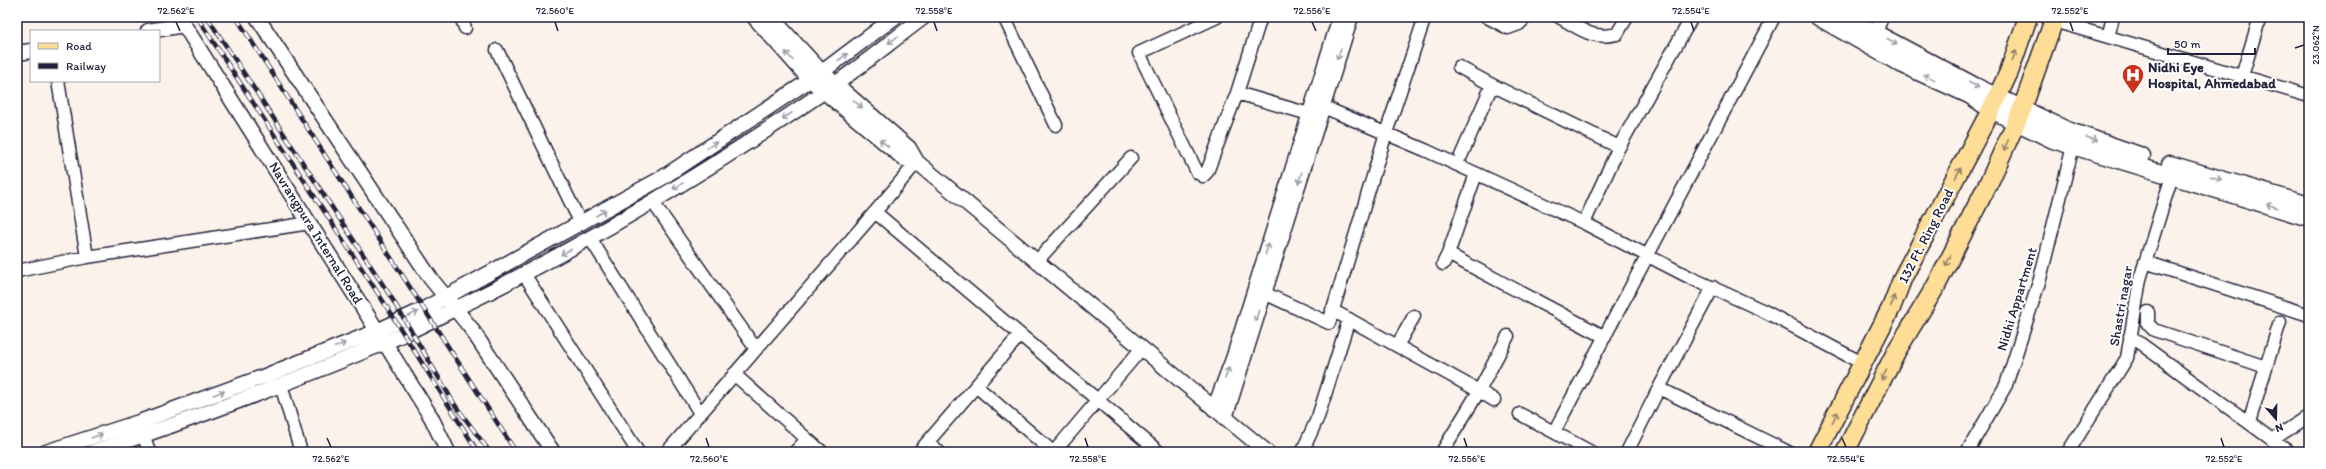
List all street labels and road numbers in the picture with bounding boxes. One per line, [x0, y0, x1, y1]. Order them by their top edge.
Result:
street label: Navrangpura Internal Road [265, 159, 367, 307]
street label: 132 Ft. Ring Road [1895, 185, 1957, 286]
street label: Nidhi Appartment [1993, 245, 2041, 353]
street label: Shastri nagar [2106, 264, 2137, 347]

